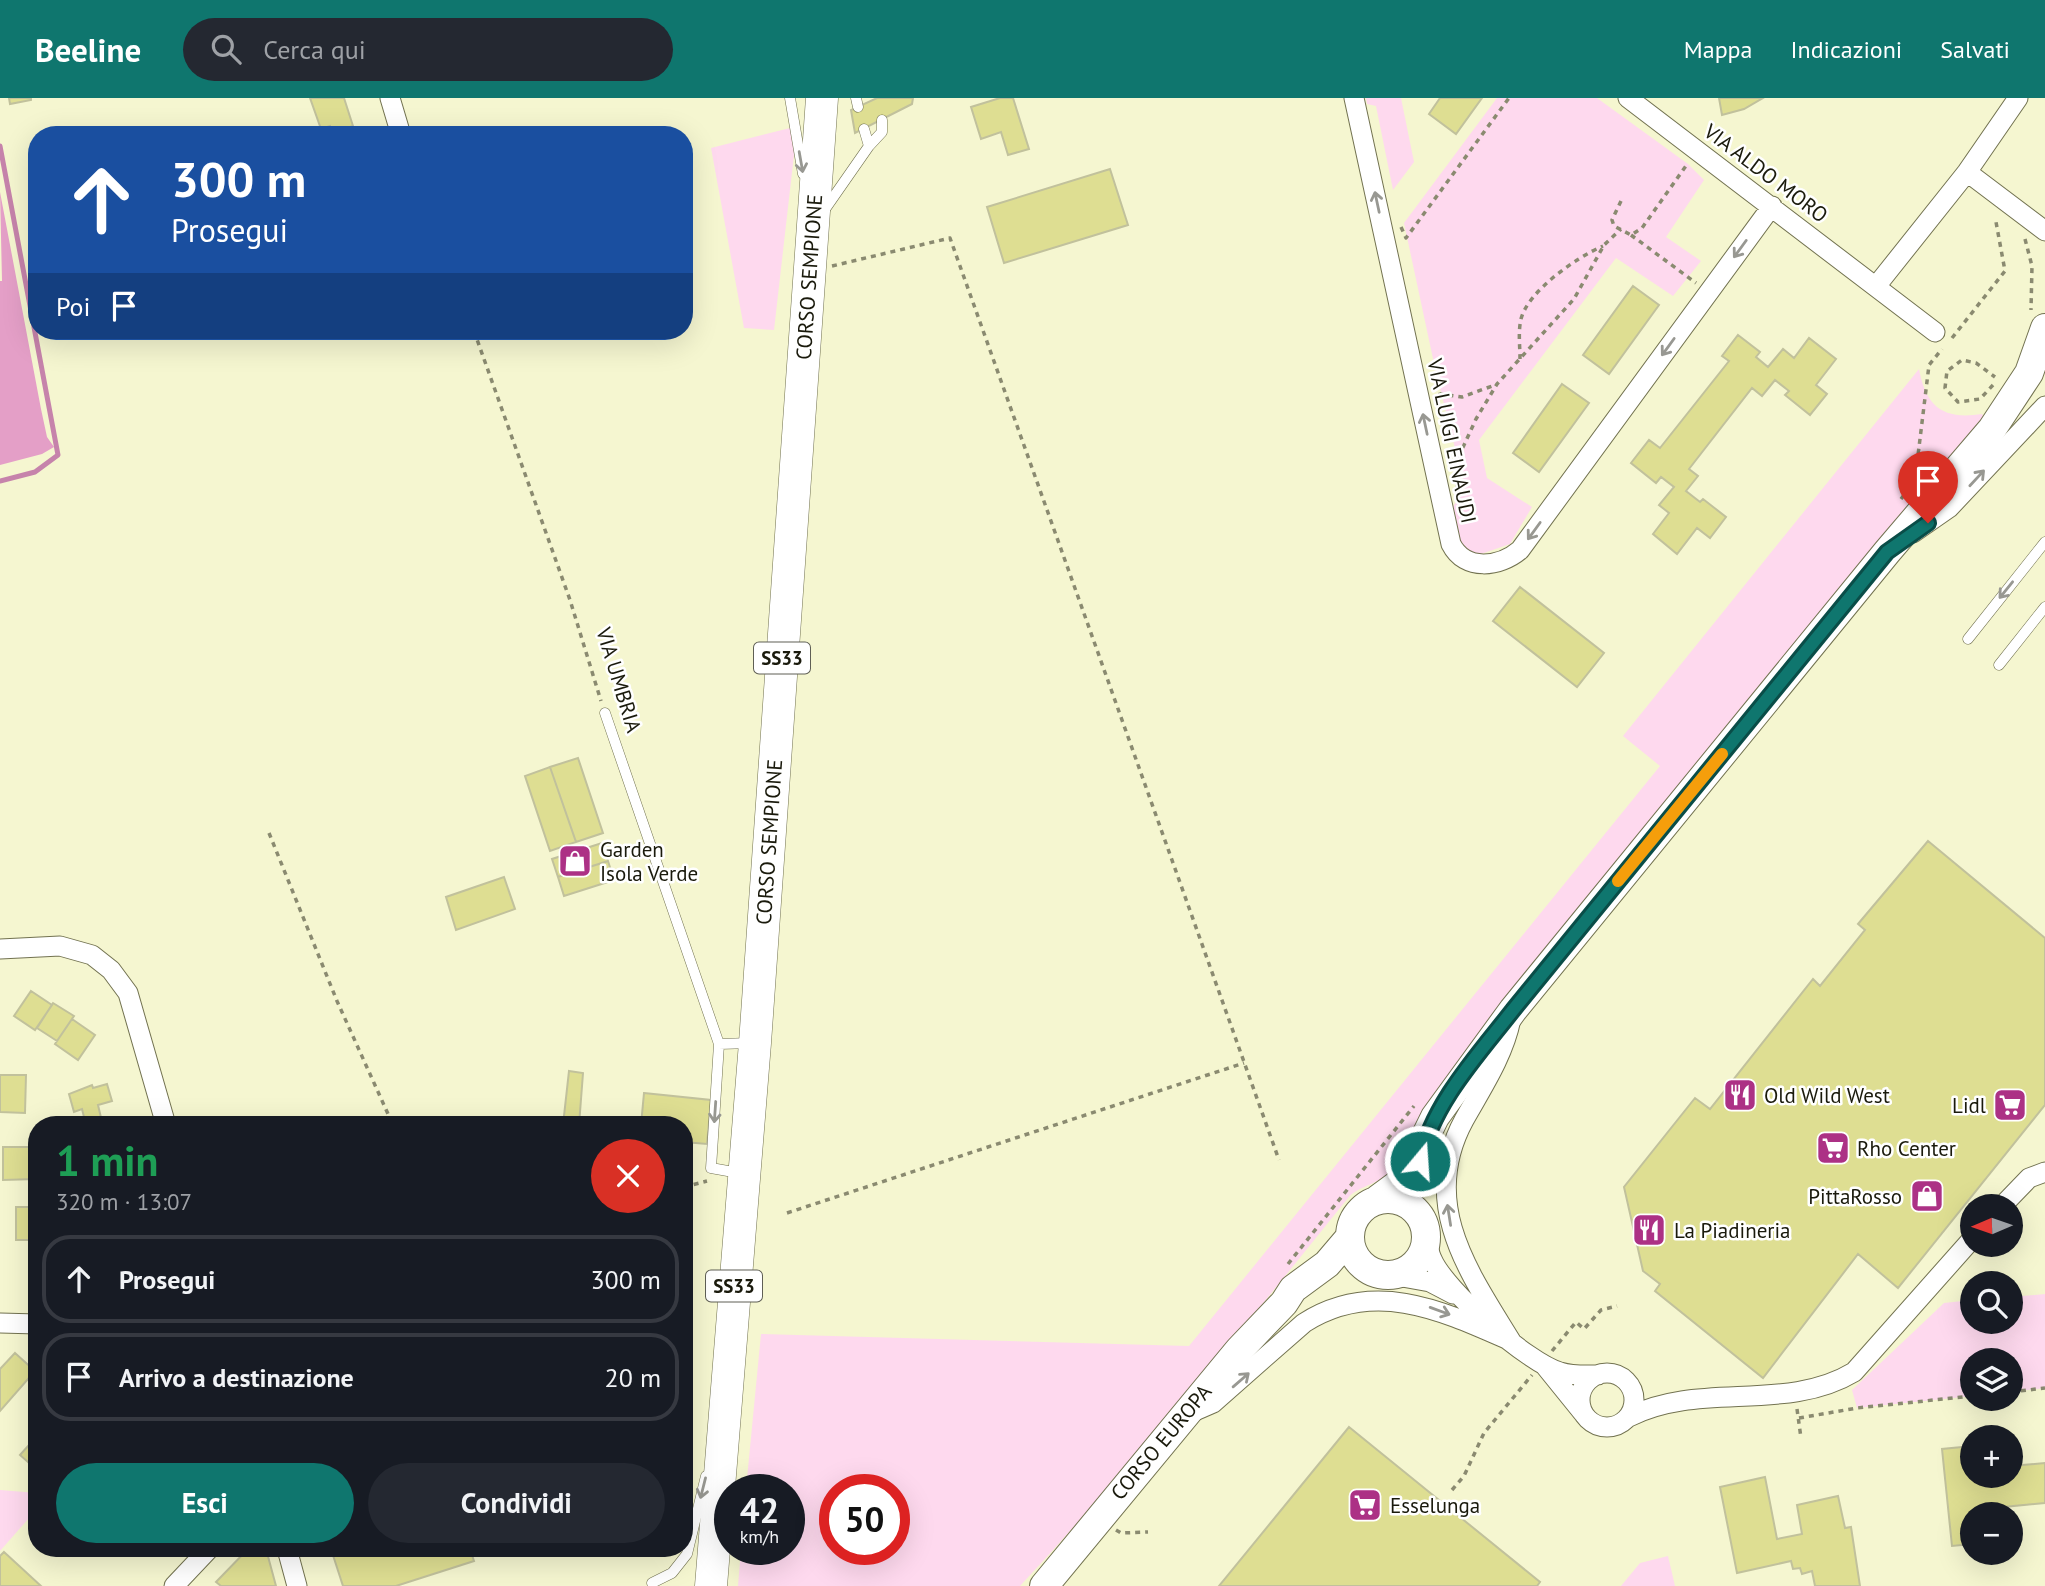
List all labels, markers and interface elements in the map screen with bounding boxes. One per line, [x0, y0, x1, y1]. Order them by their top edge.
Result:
search box [183, 18, 673, 81]
text: Beeline [35, 28, 141, 71]
icon: search [207, 30, 245, 68]
text: Cerca qui [263, 33, 366, 66]
text: Mappa [1684, 34, 1753, 65]
text: Indicazioni [1791, 34, 1902, 65]
text: Salvati [1940, 34, 2010, 65]
street label: VIA ALDO MORO [1698, 117, 1833, 228]
text: 300 m [171, 147, 306, 211]
one-way arrow [795, 150, 808, 173]
icon: ahead [56, 154, 147, 245]
one-way arrow [1369, 191, 1383, 214]
street label: CORSO SEMPIONE [790, 193, 828, 361]
text: Prosegui [171, 209, 288, 251]
one-way arrow [1733, 239, 1747, 258]
icon: arrive [105, 287, 143, 325]
text: Poi [56, 290, 91, 323]
one-way arrow [1661, 337, 1675, 356]
street label: VIA LUIGI EINAUDI [1421, 355, 1483, 526]
one-way arrow [1418, 413, 1432, 436]
pin [1898, 451, 1958, 523]
icon: arrive [1909, 462, 1947, 500]
one-way arrow [1969, 470, 1986, 487]
one-way arrow [1527, 521, 1541, 540]
one-way arrow [1998, 580, 2013, 598]
street label: VIA UMBRIA [590, 623, 648, 737]
road number: SS33 [754, 642, 810, 674]
street label: CORSO SEMPIONE [750, 758, 788, 926]
place label: Garden Isola Verde [600, 836, 698, 887]
shop icon: Garden Isola Verde [556, 842, 594, 880]
restaurant icon: Old Wild West [1721, 1076, 1759, 1114]
place label: Old Wild West [1764, 1082, 1890, 1109]
supermarket icon: Lidl [1991, 1086, 2029, 1124]
place label: Lidl [1952, 1092, 1986, 1119]
one-way arrow [708, 1100, 721, 1123]
position arrow [1383, 1124, 1457, 1198]
supermarket icon: Rho Center [1814, 1129, 1852, 1167]
text: 1 min [56, 1133, 158, 1188]
place label: Rho Center [1857, 1135, 1956, 1162]
button: close [591, 1139, 665, 1213]
shop icon: PittaRosso [1908, 1177, 1946, 1215]
place label: PittaRosso [1808, 1183, 1902, 1210]
text: 320 m · 13:07 [56, 1187, 192, 1216]
north arrow [1960, 1194, 2023, 1256]
map controls [1960, 1194, 2023, 1565]
one-way arrow [1442, 1204, 1455, 1227]
restaurant icon: La Piadineria [1630, 1211, 1668, 1249]
place label: La Piadineria [1674, 1217, 1791, 1244]
icon: ahead [60, 1260, 98, 1298]
text: Prosegui [119, 1263, 215, 1296]
text: 300 m [590, 1263, 661, 1296]
road number: SS33 [706, 1270, 762, 1302]
button: search [1960, 1271, 2023, 1334]
one-way arrow [1429, 1305, 1451, 1318]
button: layers [1960, 1348, 2023, 1411]
icon: arrive [60, 1358, 98, 1396]
text: Arrivo a destinazione [119, 1361, 354, 1394]
text: 20 m [605, 1361, 661, 1394]
one-way arrow [1232, 1372, 1250, 1388]
street label: CORSO EUROPA [1105, 1378, 1218, 1505]
button: + [1960, 1425, 2023, 1488]
button: Esci [56, 1463, 354, 1543]
button: Condividi [368, 1463, 665, 1543]
speed limit sign: 50 [819, 1474, 910, 1565]
one-way arrow [696, 1476, 709, 1499]
supermarket icon: Esselunga [1346, 1486, 1384, 1524]
text: 42 [740, 1487, 779, 1533]
place label: Esselunga [1390, 1492, 1480, 1519]
button: − [1960, 1502, 2023, 1565]
text: km/h [740, 1525, 779, 1548]

